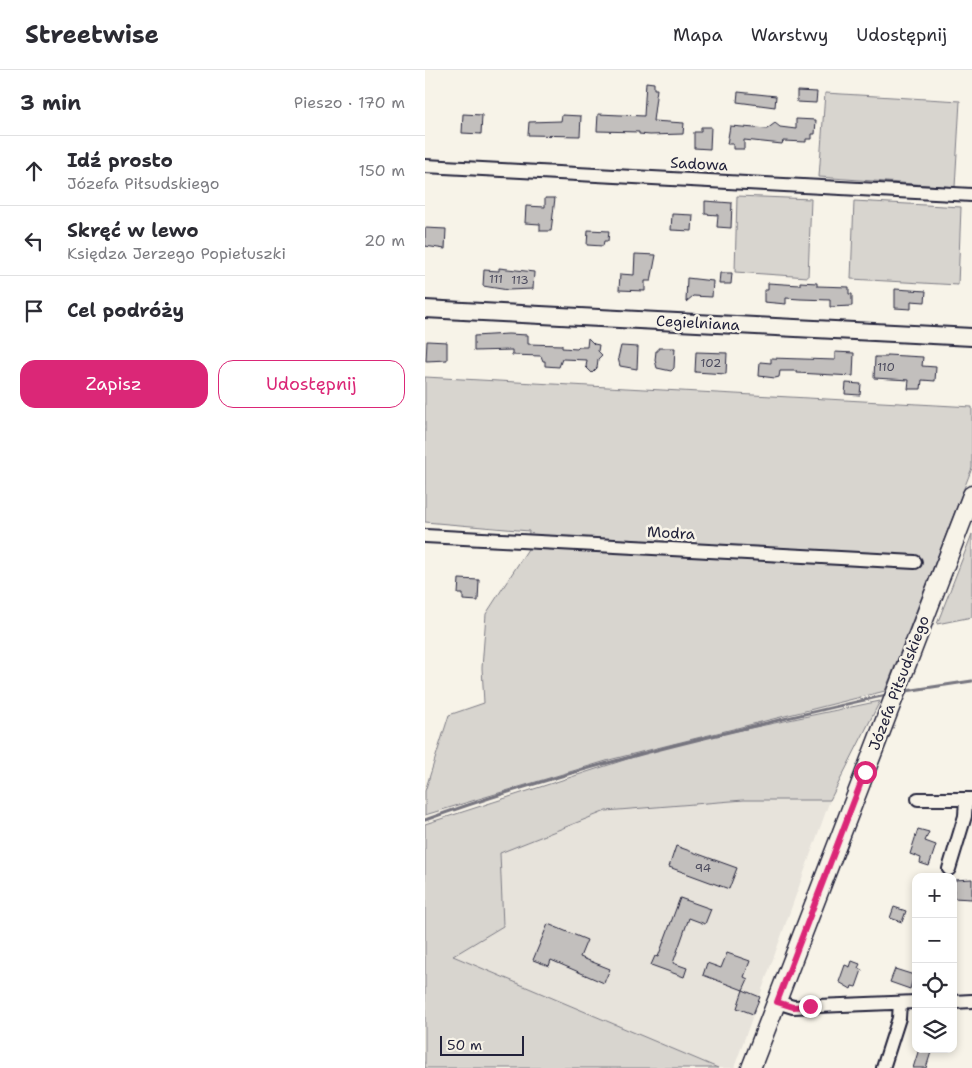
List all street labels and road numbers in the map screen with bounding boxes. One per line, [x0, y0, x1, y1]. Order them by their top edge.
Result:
street label: Sadowa [670, 153, 729, 176]
street label: Cegielniana [656, 311, 741, 335]
street label: Modra [646, 522, 696, 544]
street label: Józefa Piłsudskiego [864, 613, 934, 753]

